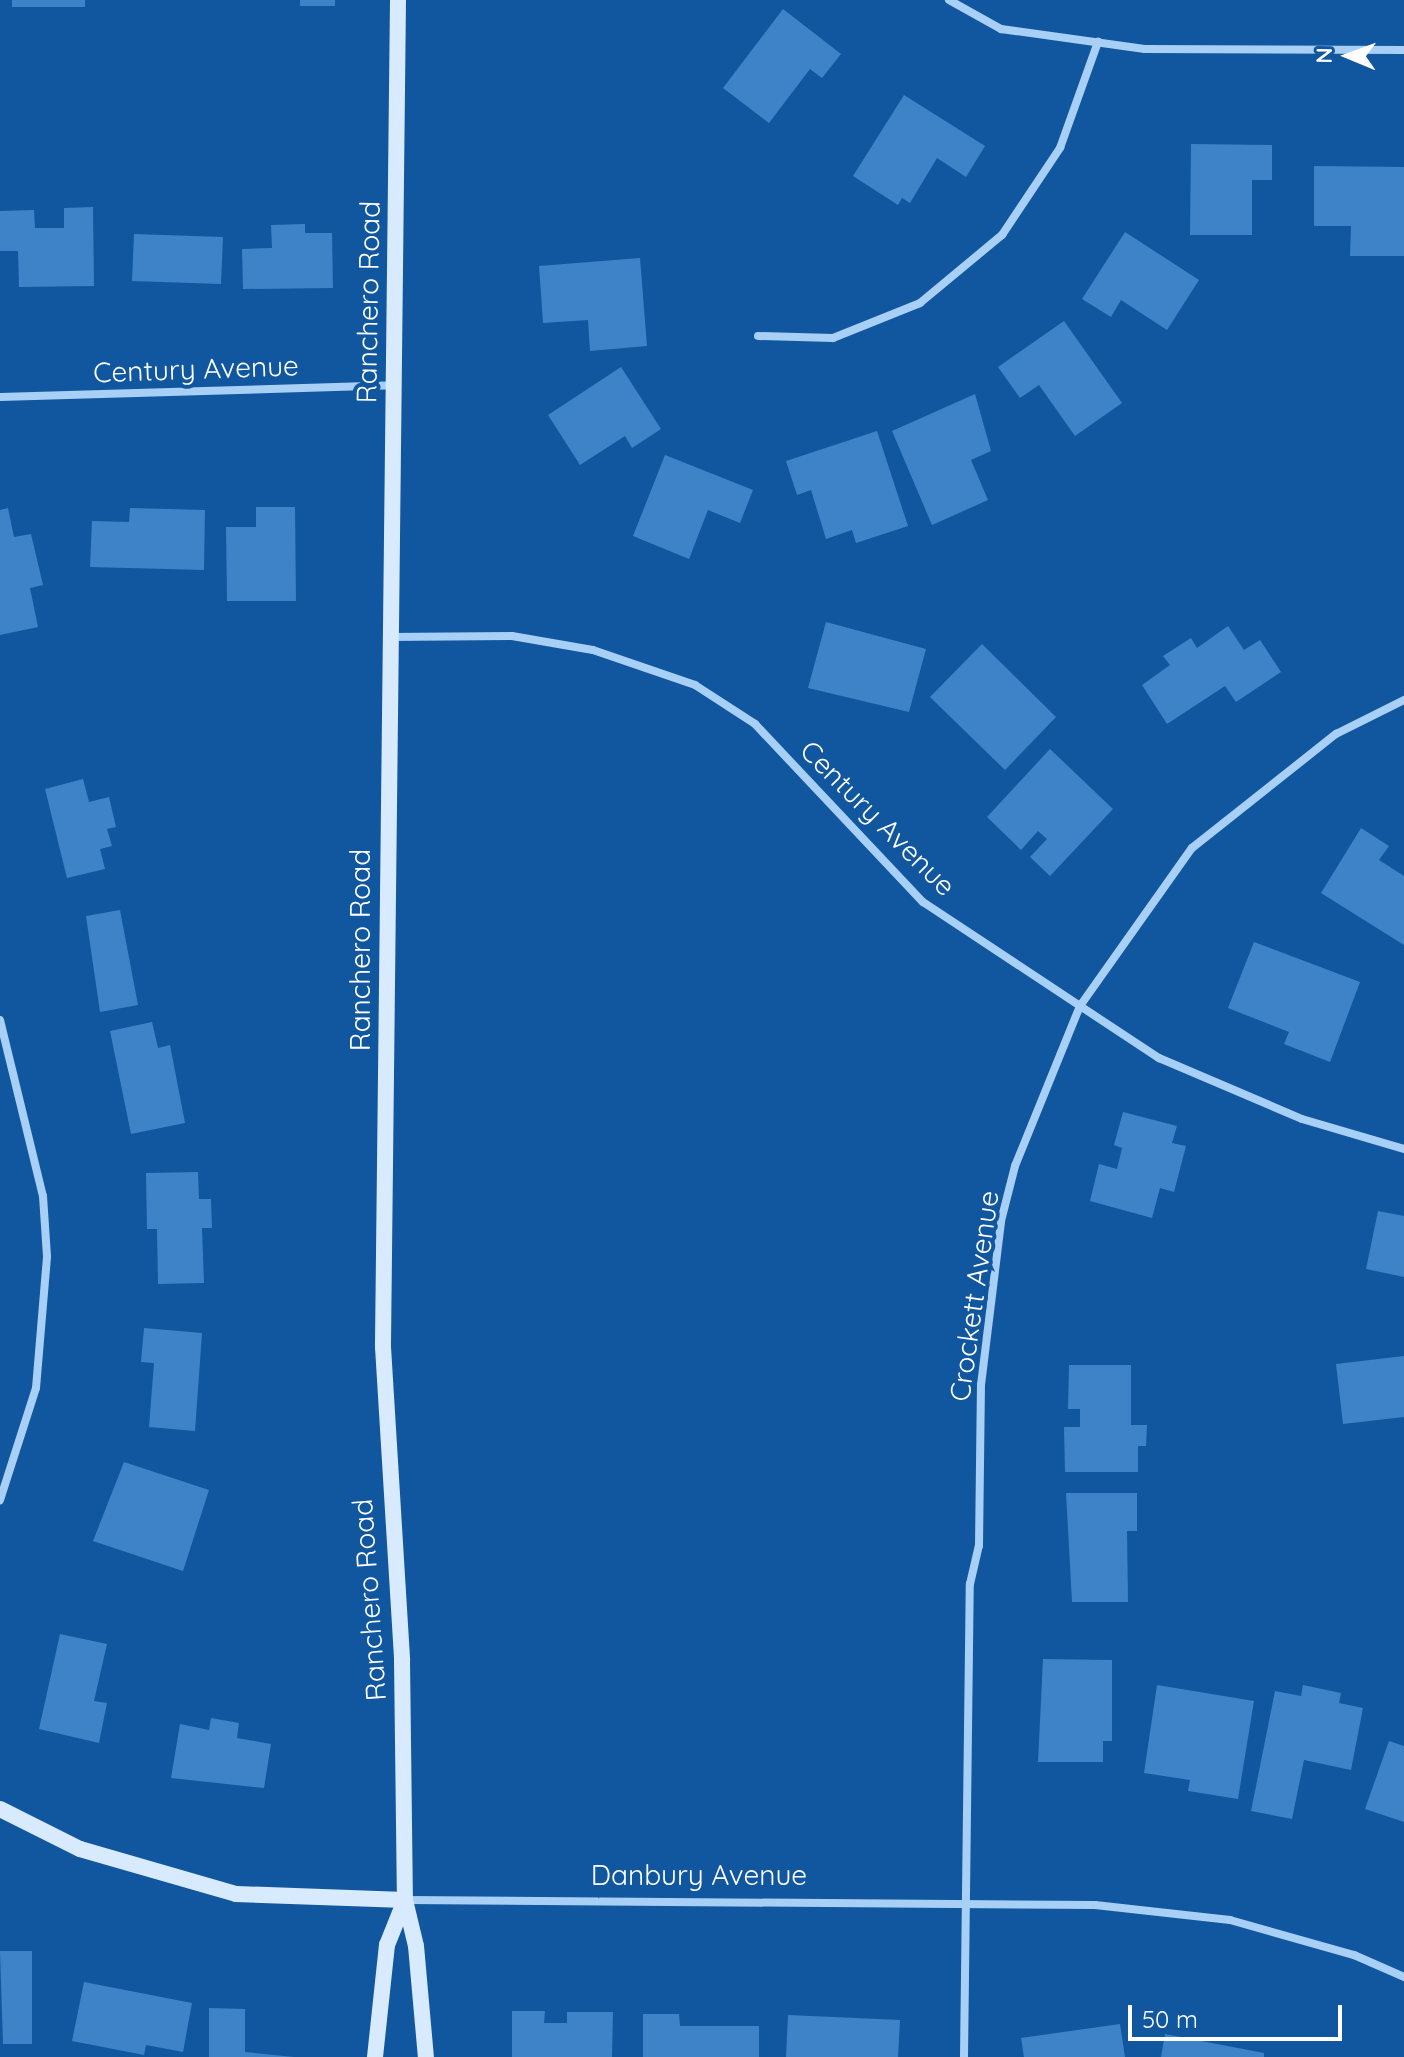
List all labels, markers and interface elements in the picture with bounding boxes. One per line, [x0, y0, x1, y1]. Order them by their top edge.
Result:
north arrow [1308, 16, 1388, 96]
text: N [1310, 47, 1338, 64]
street label: Ranchero Road [349, 201, 387, 403]
street label: Century Avenue [93, 349, 299, 389]
street label: Century Avenue [793, 733, 963, 903]
street label: Ranchero Road [343, 849, 377, 1051]
street label: Crockett Avenue [943, 1188, 1005, 1404]
street label: Ranchero Road [345, 1498, 393, 1702]
street label: Danbury Avenue [591, 1858, 807, 1892]
scale bar [1132, 1989, 1346, 2039]
text: 50 m [1142, 2004, 1198, 2034]

